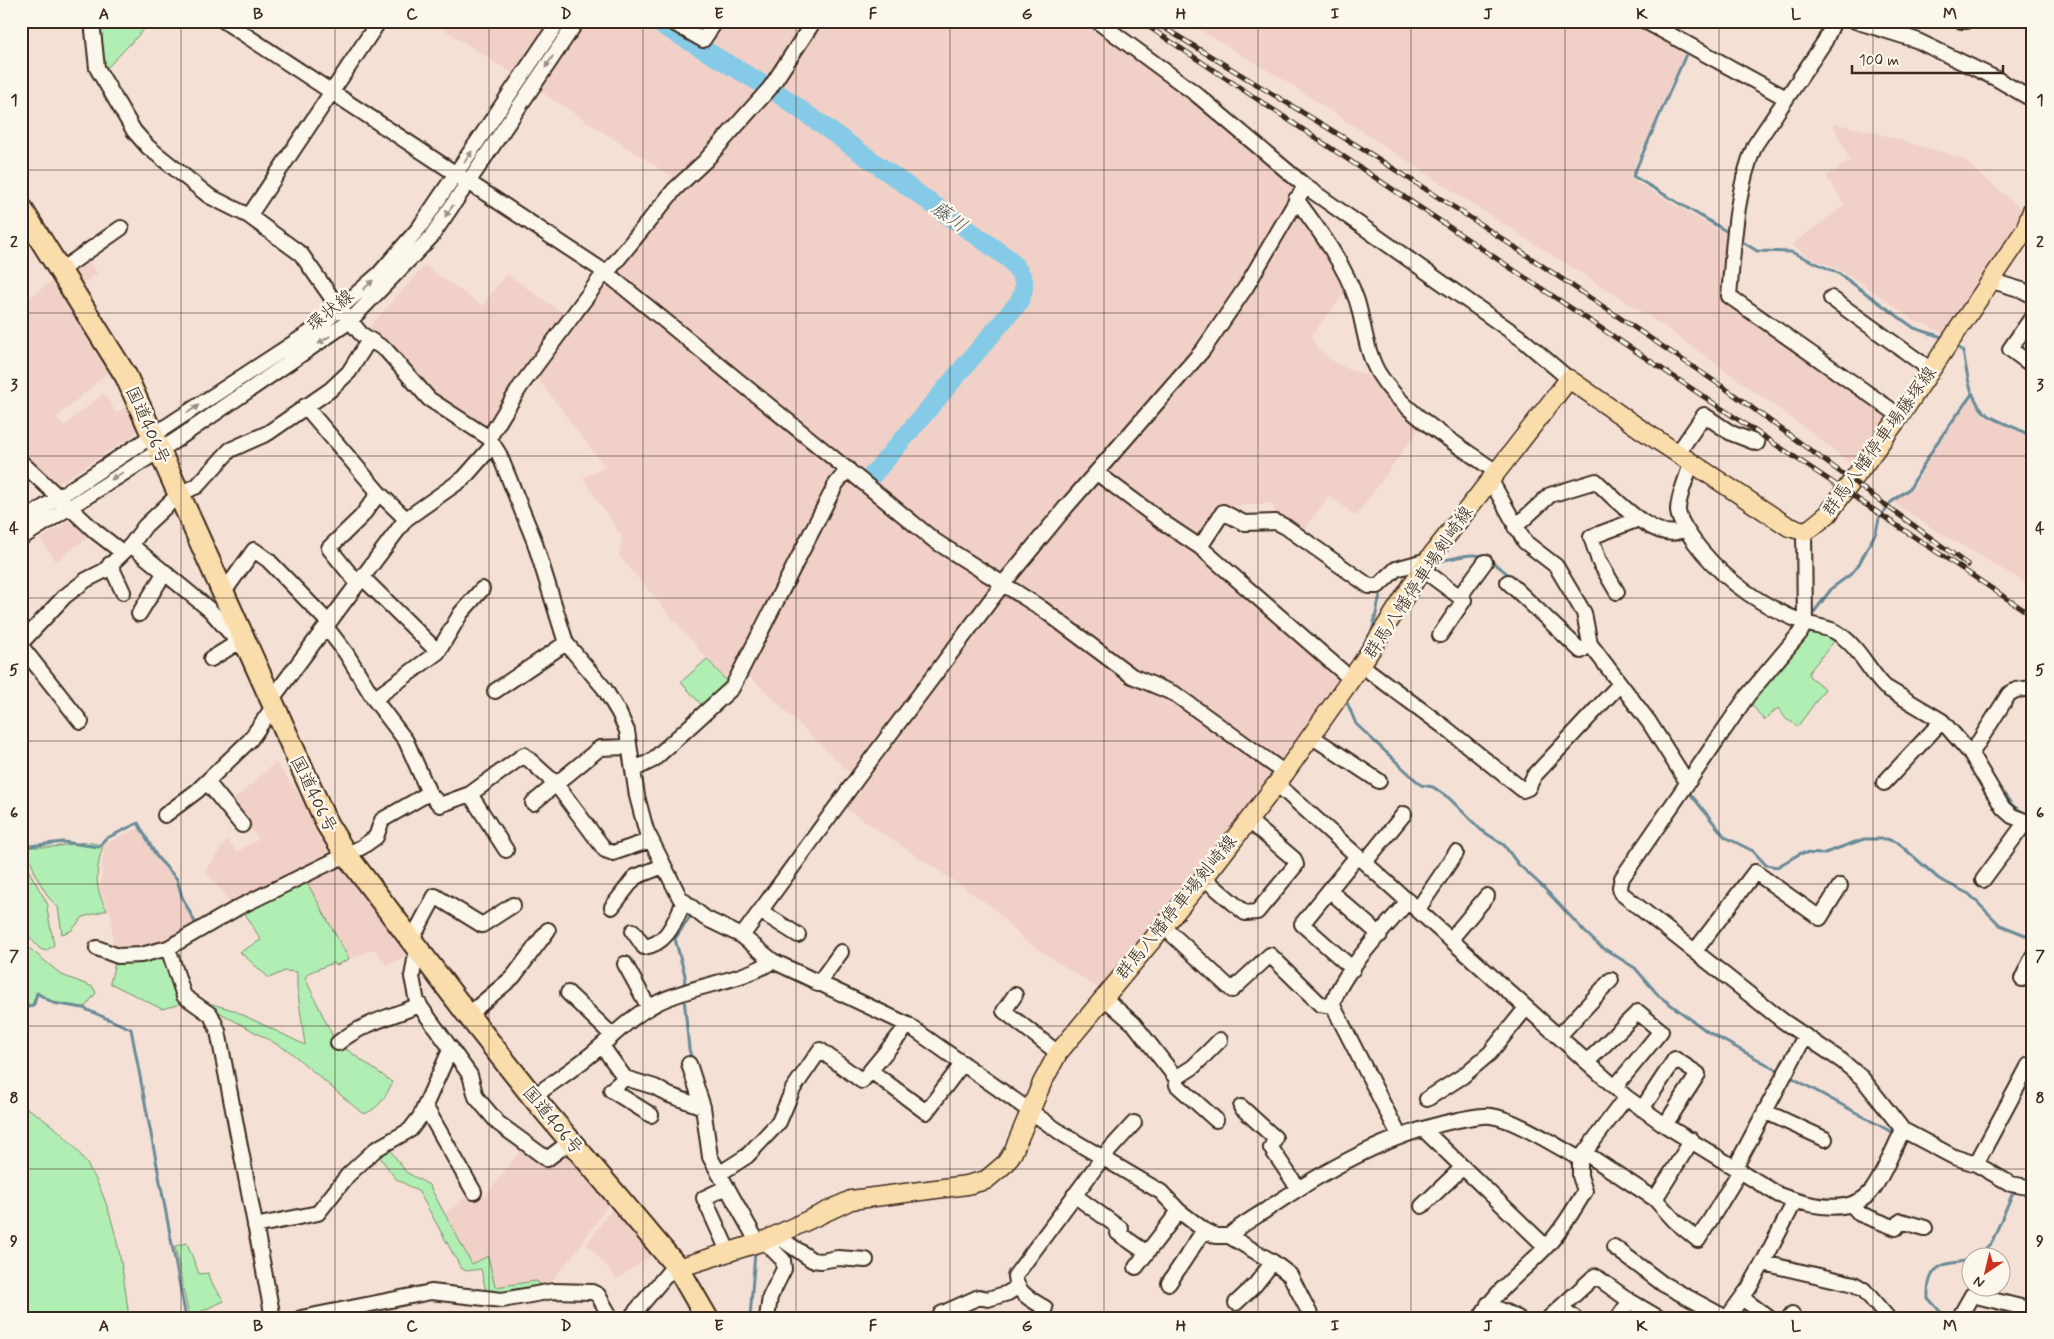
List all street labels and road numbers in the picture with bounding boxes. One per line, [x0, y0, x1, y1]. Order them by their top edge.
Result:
street label: 環状線 [302, 284, 359, 337]
street label: 群馬八幡停車場藤塚線 [1817, 362, 1942, 521]
street label: 国道406号 [119, 382, 175, 468]
street label: 群馬八幡停車場剣崎線 [1359, 501, 1479, 664]
street label: 国道406号 [284, 752, 342, 837]
street label: 群馬八幡停車場剣崎線 [1111, 830, 1243, 985]
street label: 国道406号 [516, 1081, 588, 1160]

